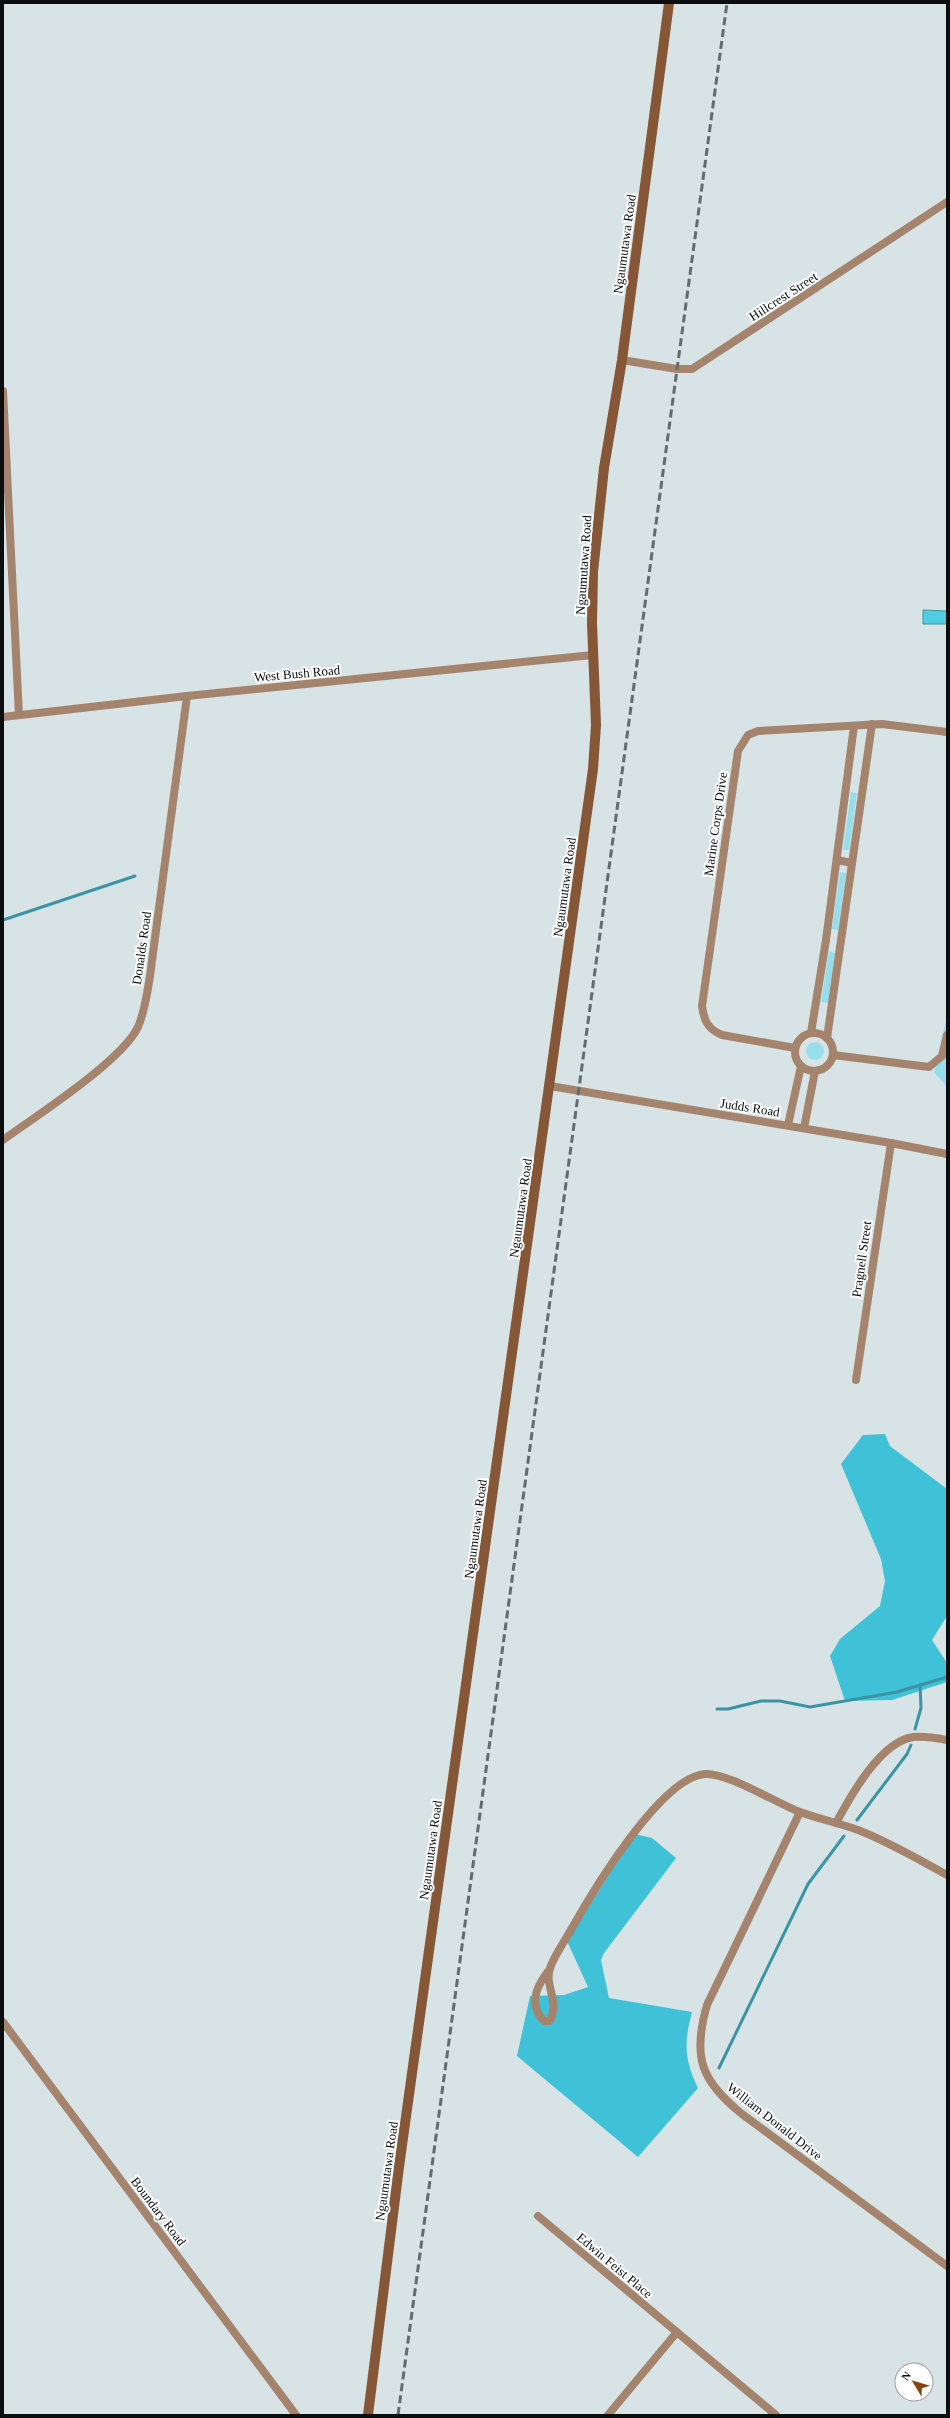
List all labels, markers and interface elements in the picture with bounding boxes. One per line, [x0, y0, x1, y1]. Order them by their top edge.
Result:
street label: Ngaumutawa Road [610, 193, 639, 295]
street label: Hillcrest Street [746, 269, 821, 324]
street label: Ngaumutawa Road [573, 514, 595, 615]
street label: West Bush Road [253, 662, 341, 685]
street label: Marine Corps Drive [701, 771, 730, 877]
street label: Ngaumutawa Road [550, 836, 579, 938]
street label: Donalds Road [129, 910, 154, 986]
street label: Judds Road [719, 1095, 781, 1120]
street label: Ngaumutawa Road [506, 1157, 535, 1259]
street label: Pragnell Street [849, 1220, 874, 1298]
street label: Ngaumutawa Road [461, 1478, 490, 1580]
street label: Ngaumutawa Road [416, 1799, 445, 1901]
street label: William Donald Drive [724, 2080, 825, 2163]
street label: Ngaumutawa Road [372, 2120, 401, 2222]
street label: Boundary Road [128, 2174, 190, 2249]
street label: Edwin Feist Place [574, 2229, 656, 2301]
north arrow [894, 2362, 934, 2402]
text: N [899, 2369, 913, 2383]

